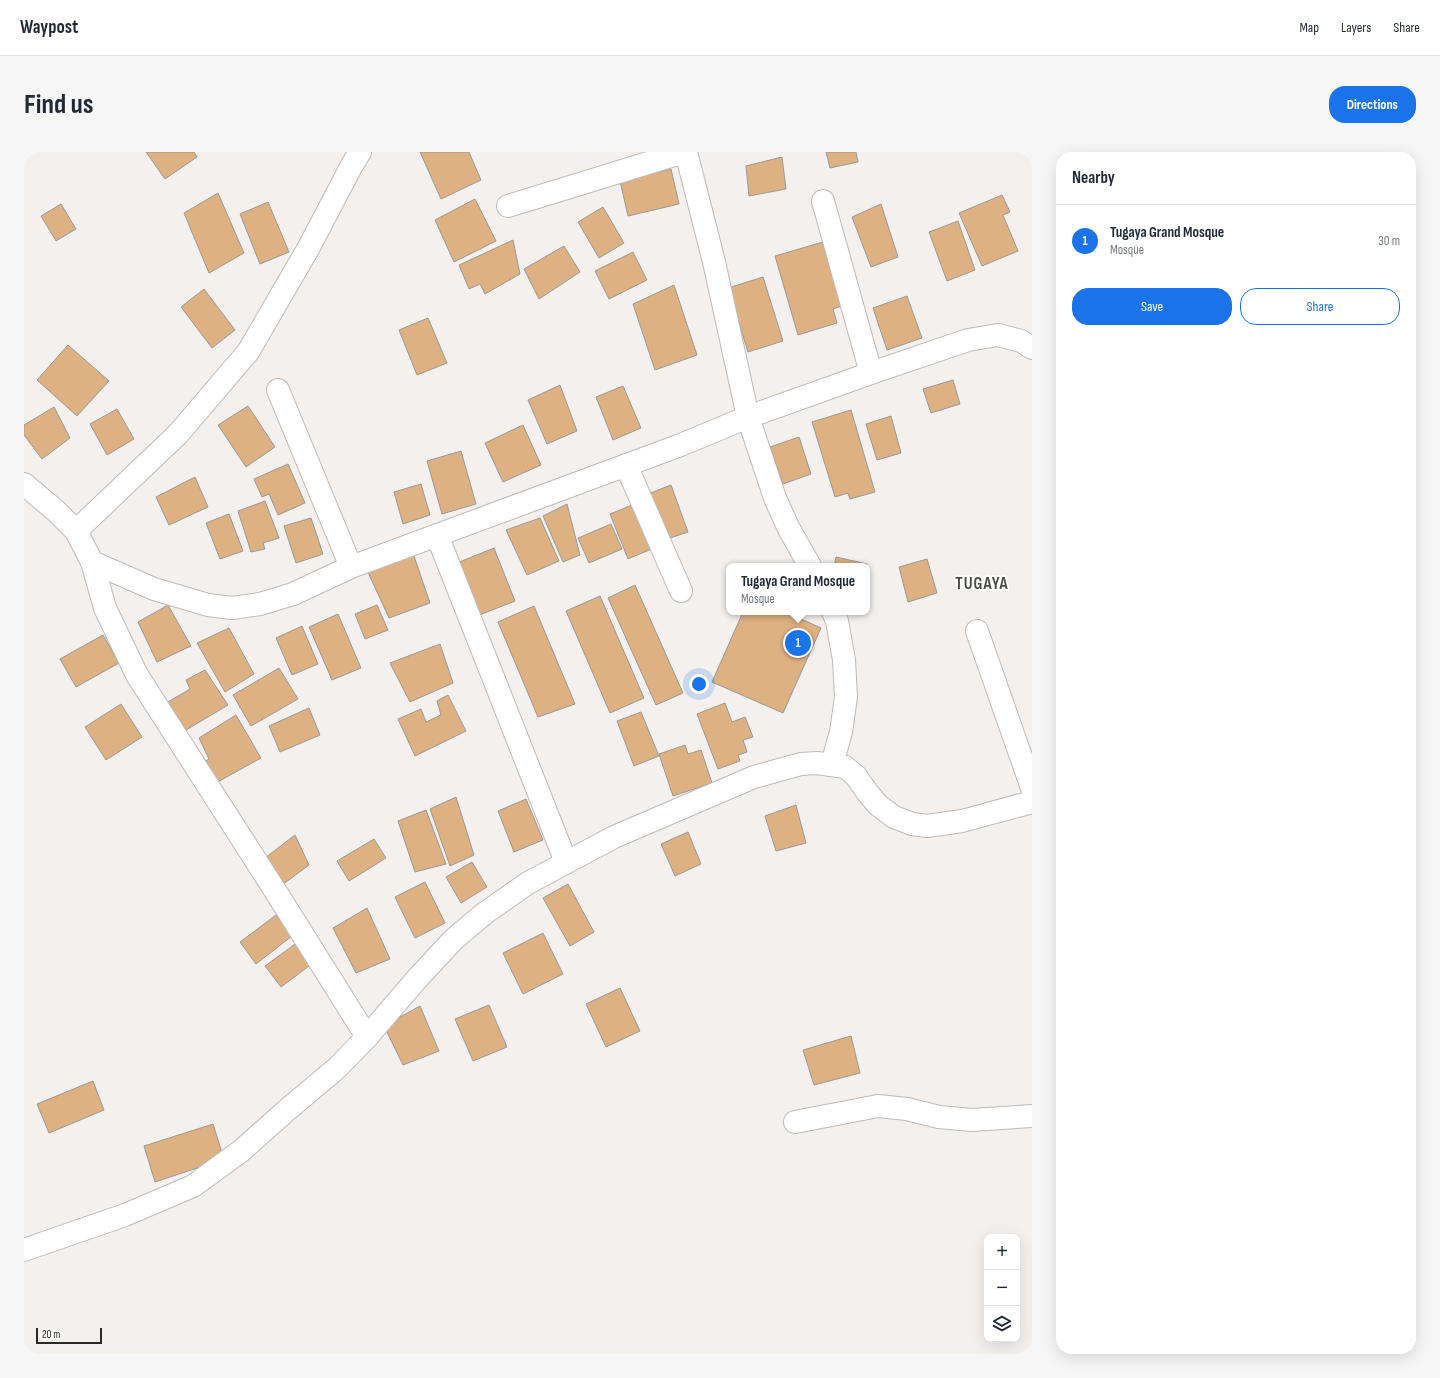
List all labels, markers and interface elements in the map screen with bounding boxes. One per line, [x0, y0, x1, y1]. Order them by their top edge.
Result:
text: Waypost [20, 16, 78, 39]
text: Map [1299, 19, 1319, 36]
text: Layers [1341, 19, 1371, 36]
text: Share [1393, 19, 1420, 36]
button: Directions [1329, 86, 1416, 123]
text: Find us [24, 88, 93, 121]
text: Nearby [1072, 168, 1115, 188]
text: Tugaya Grand Mosque [1110, 223, 1224, 242]
text: 1 [1082, 233, 1088, 249]
text: 30 m [1378, 233, 1400, 249]
text: Mosque [1110, 242, 1144, 258]
button: Save [1072, 288, 1232, 325]
button: Share [1240, 288, 1400, 325]
popup [726, 563, 870, 615]
text: Tugaya Grand Mosque [741, 572, 855, 591]
district label: TUGAYA [955, 574, 1009, 594]
text: Mosque [741, 591, 775, 607]
pin: 1 [785, 628, 811, 658]
your location [689, 674, 709, 694]
map controls [984, 1234, 1020, 1342]
button: + [984, 1234, 1020, 1270]
button: − [984, 1270, 1020, 1306]
button: layers [984, 1306, 1020, 1342]
scale bar [36, 1326, 102, 1345]
text: 20 m [42, 1328, 60, 1341]

